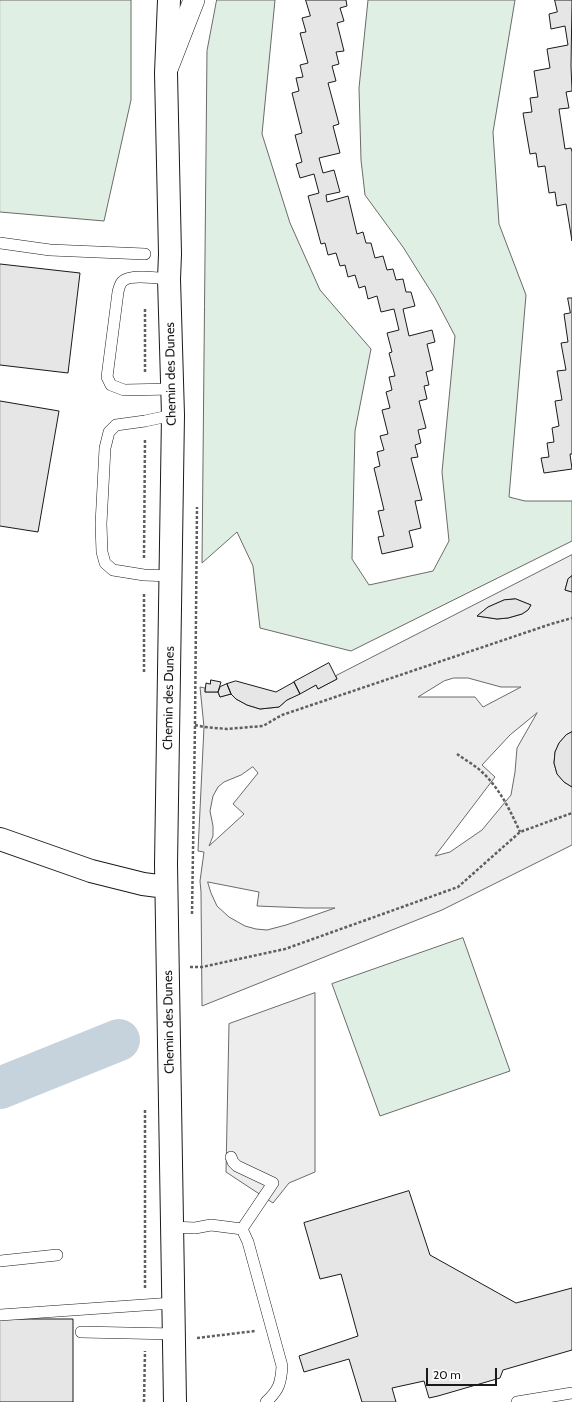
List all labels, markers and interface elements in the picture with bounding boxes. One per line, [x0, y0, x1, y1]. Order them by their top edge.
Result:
street label: Chemin des Dunes [162, 322, 180, 426]
street label: Chemin des Dunes [160, 646, 178, 750]
street label: Chemin des Dunes [160, 970, 178, 1074]
scale bar [428, 1360, 499, 1386]
text: 20 m [433, 1367, 461, 1382]

